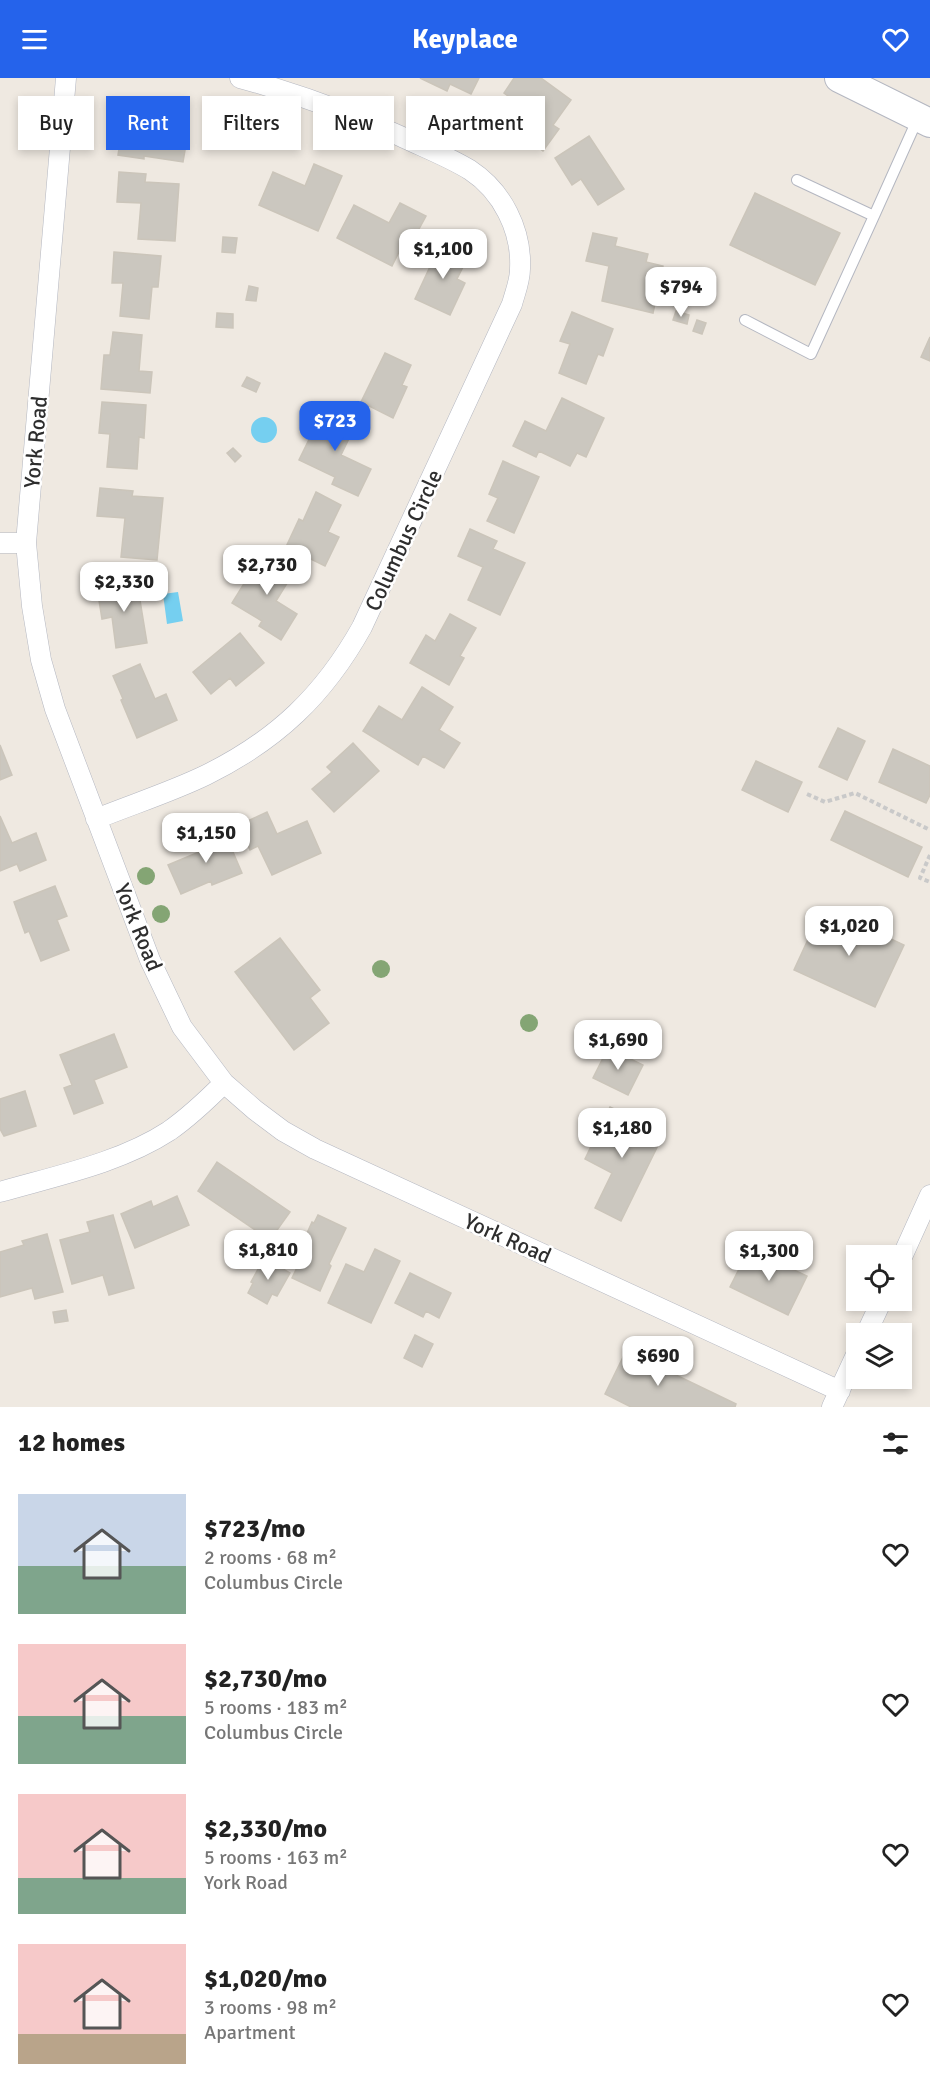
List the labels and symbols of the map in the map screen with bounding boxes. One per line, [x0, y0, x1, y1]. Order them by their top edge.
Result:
pin: $1,100 [394, 229, 492, 280]
pin: $794 [645, 267, 717, 318]
street label: York Road [18, 395, 53, 489]
pin: $723 [299, 401, 371, 452]
street label: Columbus Circle [359, 465, 448, 615]
pin: $2,730 [218, 545, 316, 596]
pin: $2,330 [75, 562, 173, 613]
pin: $1,150 [157, 813, 255, 864]
street label: York Road [109, 879, 168, 975]
pin: $1,020 [800, 906, 898, 957]
pin: $1,690 [569, 1020, 667, 1071]
pin: $1,180 [573, 1108, 671, 1159]
street label: York Road [460, 1207, 555, 1270]
pin: $1,810 [219, 1230, 317, 1281]
pin: $1,300 [720, 1231, 818, 1282]
pin: $690 [622, 1336, 694, 1387]

